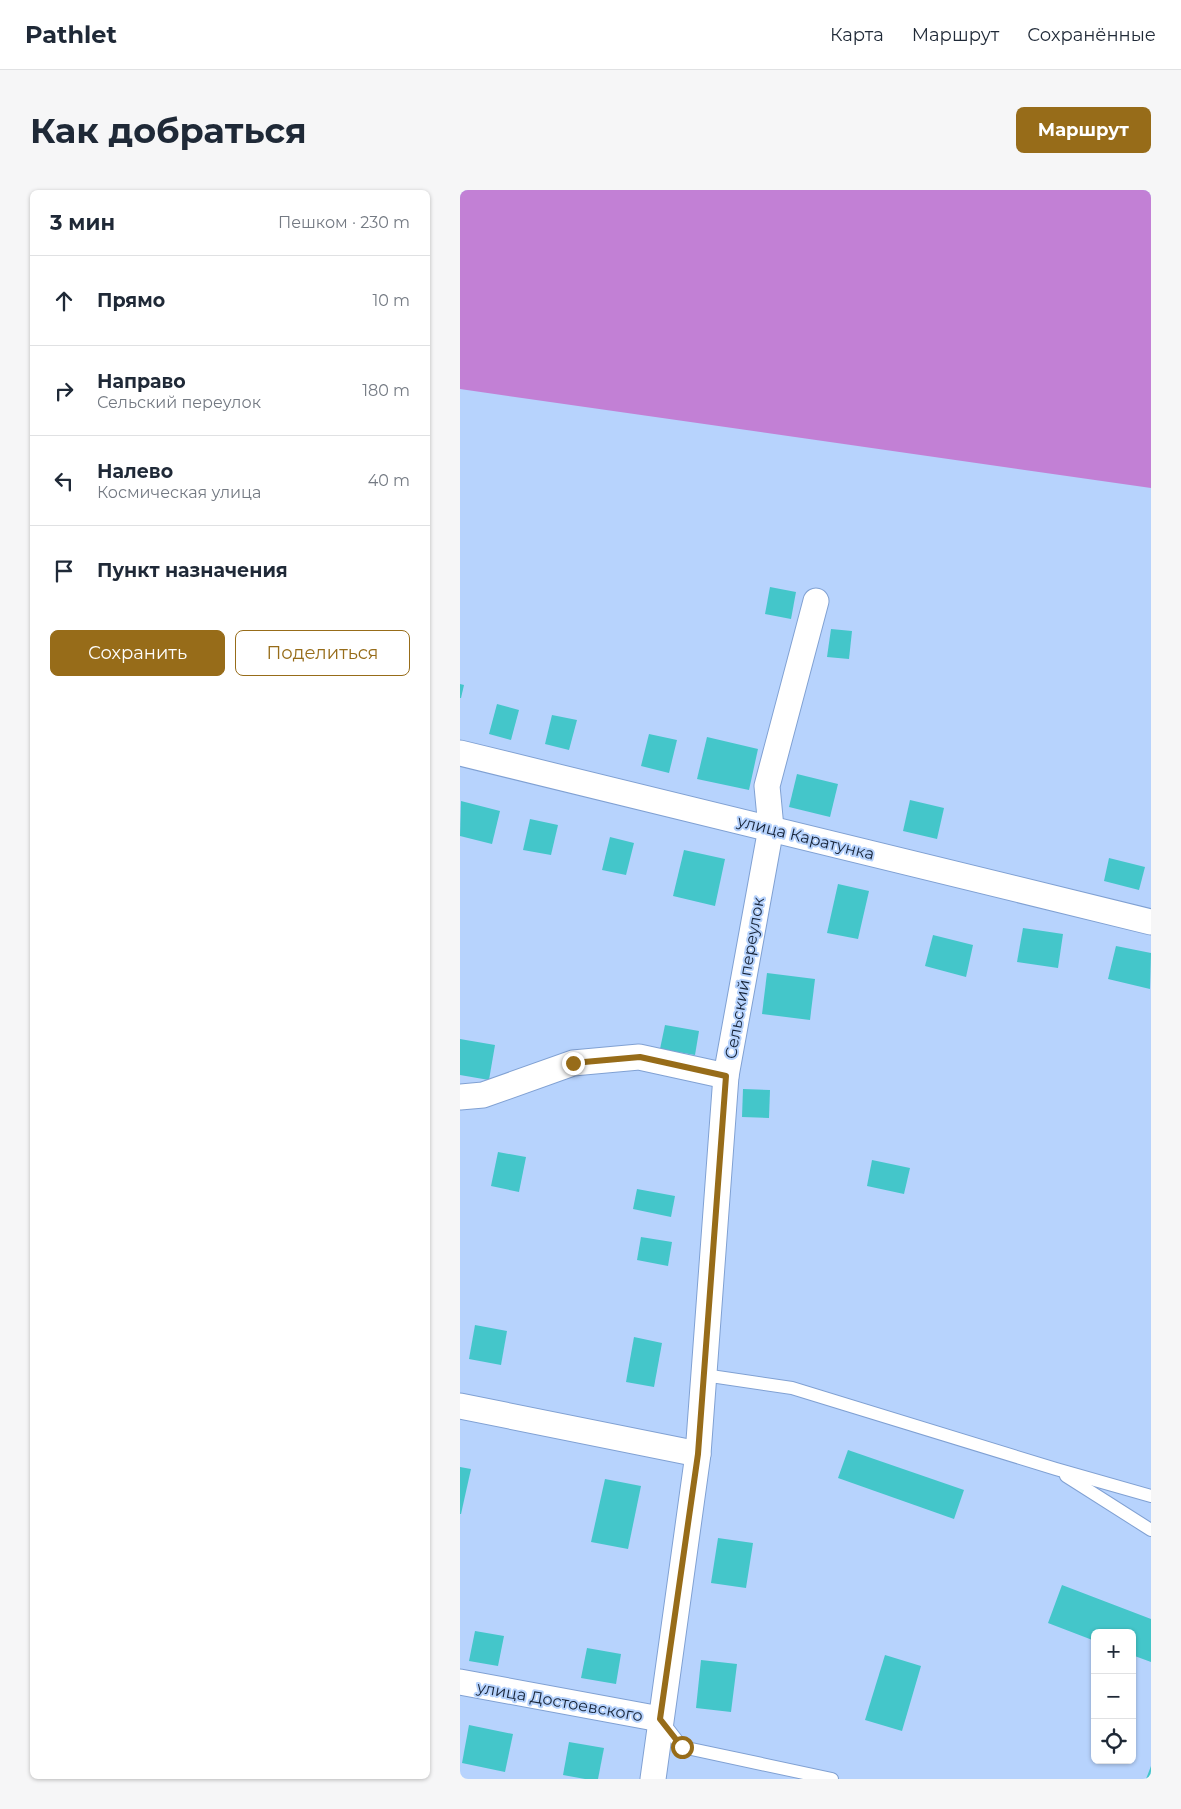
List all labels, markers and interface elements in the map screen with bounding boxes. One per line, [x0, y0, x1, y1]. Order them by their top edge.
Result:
text: Pathlet [25, 20, 117, 49]
text: Карта [830, 24, 884, 46]
text: Маршрут [912, 24, 999, 46]
text: Сохранённые [1027, 24, 1156, 46]
button: Маршрут [1016, 107, 1151, 153]
text: Как добраться [30, 109, 307, 152]
text: 3 мин [50, 210, 115, 235]
text: Пешком · 230 m [278, 213, 410, 232]
icon: ahead [50, 287, 78, 315]
text: Прямо [97, 289, 165, 312]
text: 10 m [372, 291, 410, 310]
text: Направо [97, 370, 186, 393]
icon: right [50, 377, 78, 405]
text: 180 m [362, 381, 410, 400]
text: Сельский переулок [97, 393, 261, 412]
text: Налево [97, 460, 173, 483]
icon: left [50, 467, 78, 495]
text: 40 m [368, 471, 410, 490]
text: Космическая улица [97, 483, 261, 502]
icon: arrive [50, 557, 78, 585]
text: Пункт назначения [97, 559, 288, 582]
button: Сохранить [50, 630, 225, 676]
button: Поделиться [235, 630, 410, 676]
street label: улица Каратунка [734, 811, 876, 864]
street label: Сельский переулок [721, 895, 768, 1060]
route end [562, 1052, 585, 1075]
map controls [1091, 1629, 1136, 1764]
button: + [1091, 1629, 1136, 1674]
button: − [1091, 1674, 1136, 1719]
street label: улица Достоевского [474, 1677, 644, 1725]
button: locate [1091, 1719, 1136, 1764]
route start [671, 1736, 694, 1759]

